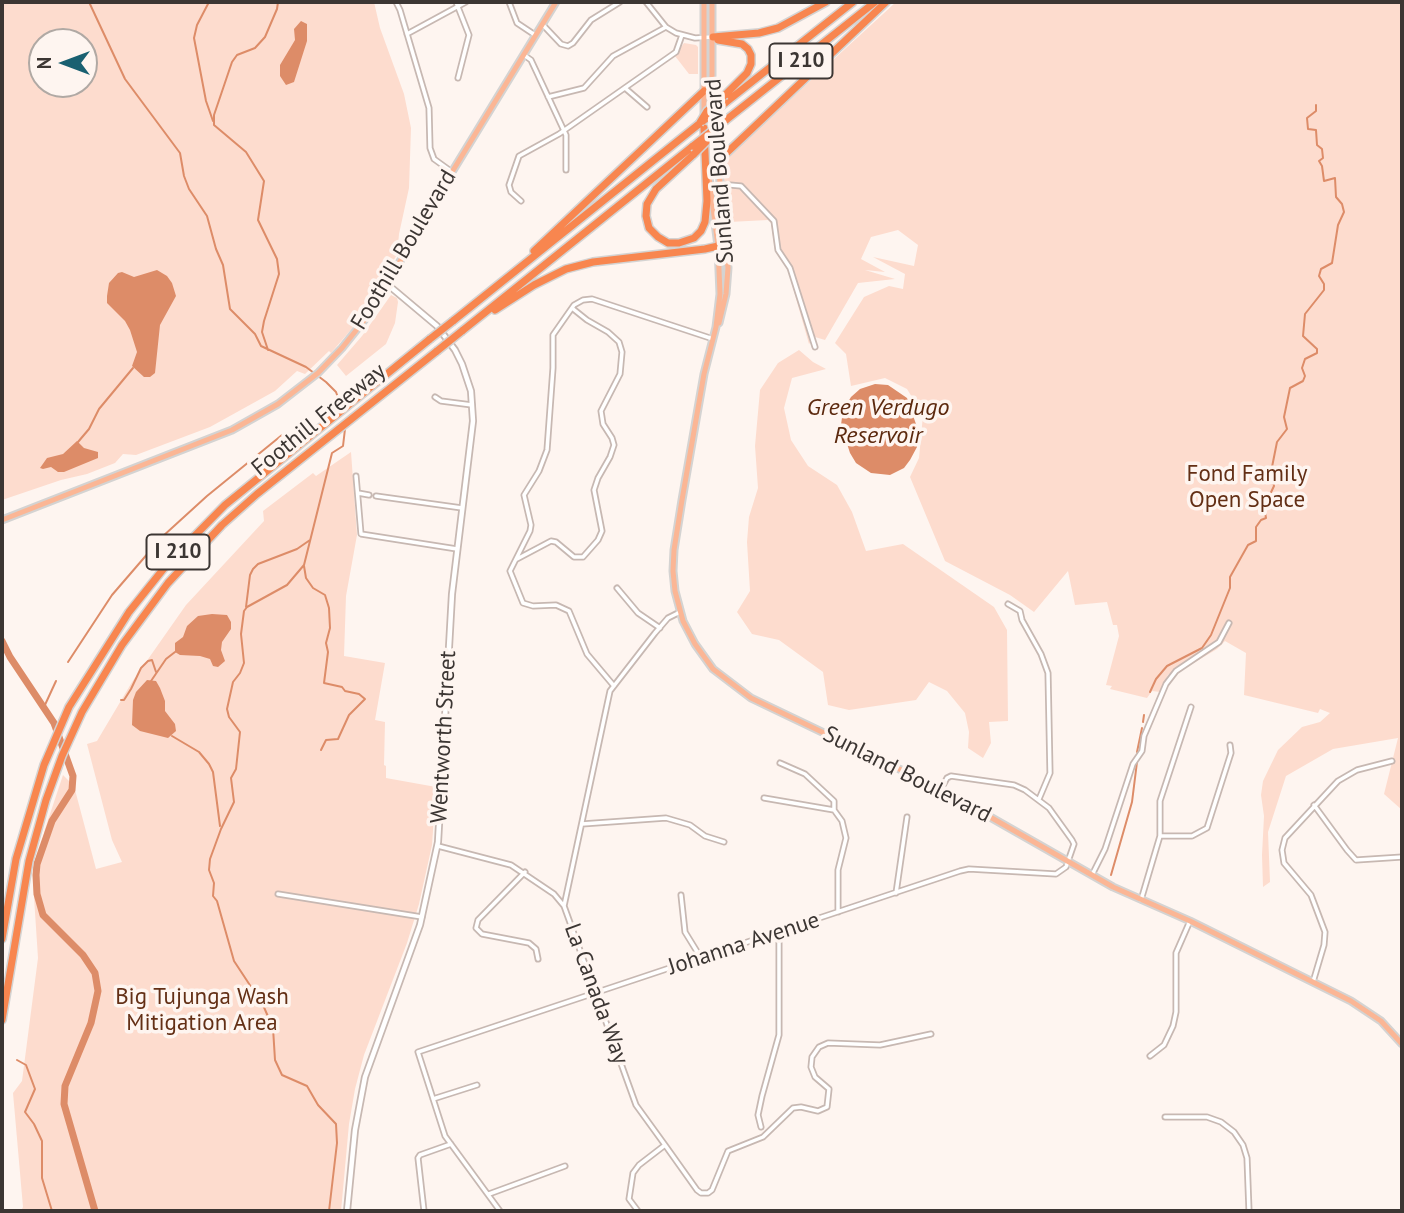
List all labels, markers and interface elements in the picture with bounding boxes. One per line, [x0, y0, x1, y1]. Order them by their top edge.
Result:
north arrow [28, 28, 98, 98]
road number: I 210 [770, 43, 832, 78]
text: N [32, 57, 56, 69]
street label: Sunland Boulevard [700, 78, 740, 264]
street label: Foothill Boulevard [345, 165, 463, 335]
street label: Foothill Freeway [246, 358, 392, 482]
water label: Green Verdugo Reservoir [807, 394, 949, 450]
park label: Fond Family Open Space [1187, 460, 1307, 514]
road number: I 210 [146, 534, 210, 570]
street label: Wentworth Street [426, 650, 462, 824]
street label: Sunland Boulevard [818, 721, 996, 829]
street label: Johanna Avenue [665, 907, 823, 981]
street label: La Canada Way [558, 920, 634, 1068]
park label: Big Tujunga Wash Mitigation Area [115, 983, 289, 1037]

